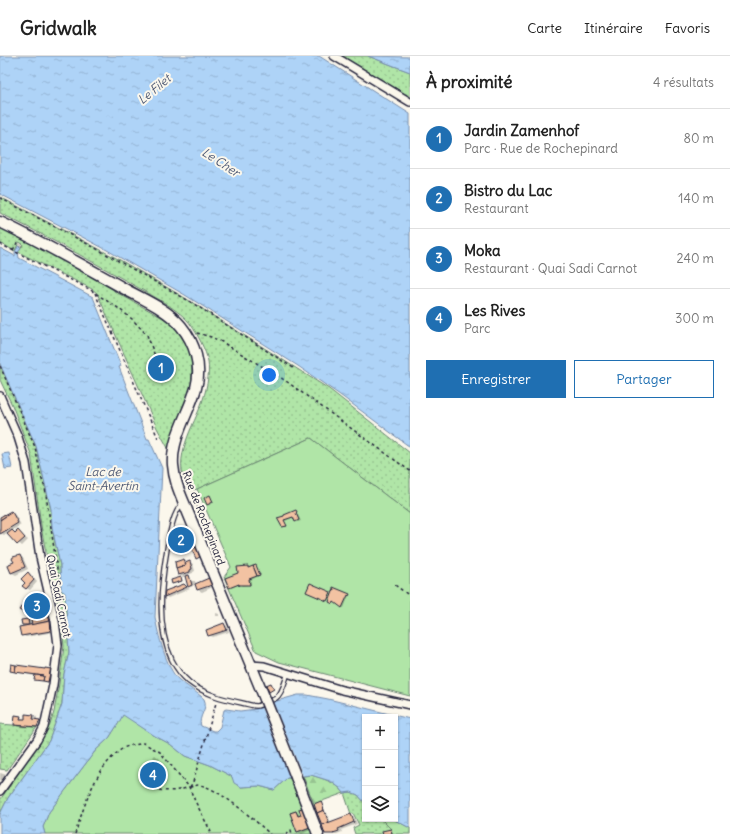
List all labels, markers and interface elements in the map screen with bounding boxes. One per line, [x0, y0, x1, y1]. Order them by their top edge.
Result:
text: Gridwalk [20, 16, 97, 40]
text: Carte [527, 19, 562, 37]
text: Itinéraire [584, 19, 643, 37]
text: Favoris [665, 19, 710, 37]
water label: Le Filet [135, 70, 175, 107]
text: À proximité [426, 71, 512, 93]
text: 4 résultats [653, 74, 714, 91]
text: Jardin Zamenhof [464, 121, 579, 140]
text: 1 [436, 130, 442, 147]
text: 80 m [683, 130, 714, 147]
text: Parc · Rue de Rochepinard [464, 140, 618, 157]
water label: Le Cher [199, 144, 244, 181]
text: Bistro du Lac [464, 181, 552, 200]
text: 2 [435, 190, 443, 207]
text: 140 m [678, 190, 714, 207]
text: Restaurant [464, 200, 529, 217]
text: Moka [464, 241, 501, 260]
text: 3 [435, 250, 443, 267]
text: 240 m [677, 250, 714, 267]
text: Restaurant · Quai Sadi Carnot [464, 260, 637, 277]
text: Les Rives [464, 301, 525, 320]
text: 4 [435, 310, 443, 327]
text: 300 m [675, 310, 714, 327]
text: Parc [464, 320, 491, 337]
pin: 1 [148, 353, 174, 383]
button: Enregistrer [426, 360, 566, 398]
button: Partager [574, 360, 714, 398]
your location [259, 365, 279, 385]
water label: Lac de Saint-Avertin [68, 464, 139, 493]
street label: Rue de Rochepinard [180, 469, 229, 568]
pin: 2 [168, 525, 194, 555]
street label: Quai Sadi Carnot [43, 553, 75, 639]
pin: 3 [24, 591, 50, 621]
map controls [362, 714, 398, 822]
button: + [362, 714, 398, 750]
button: − [362, 750, 398, 786]
pin: 4 [140, 760, 166, 790]
button: layers [362, 786, 398, 822]

